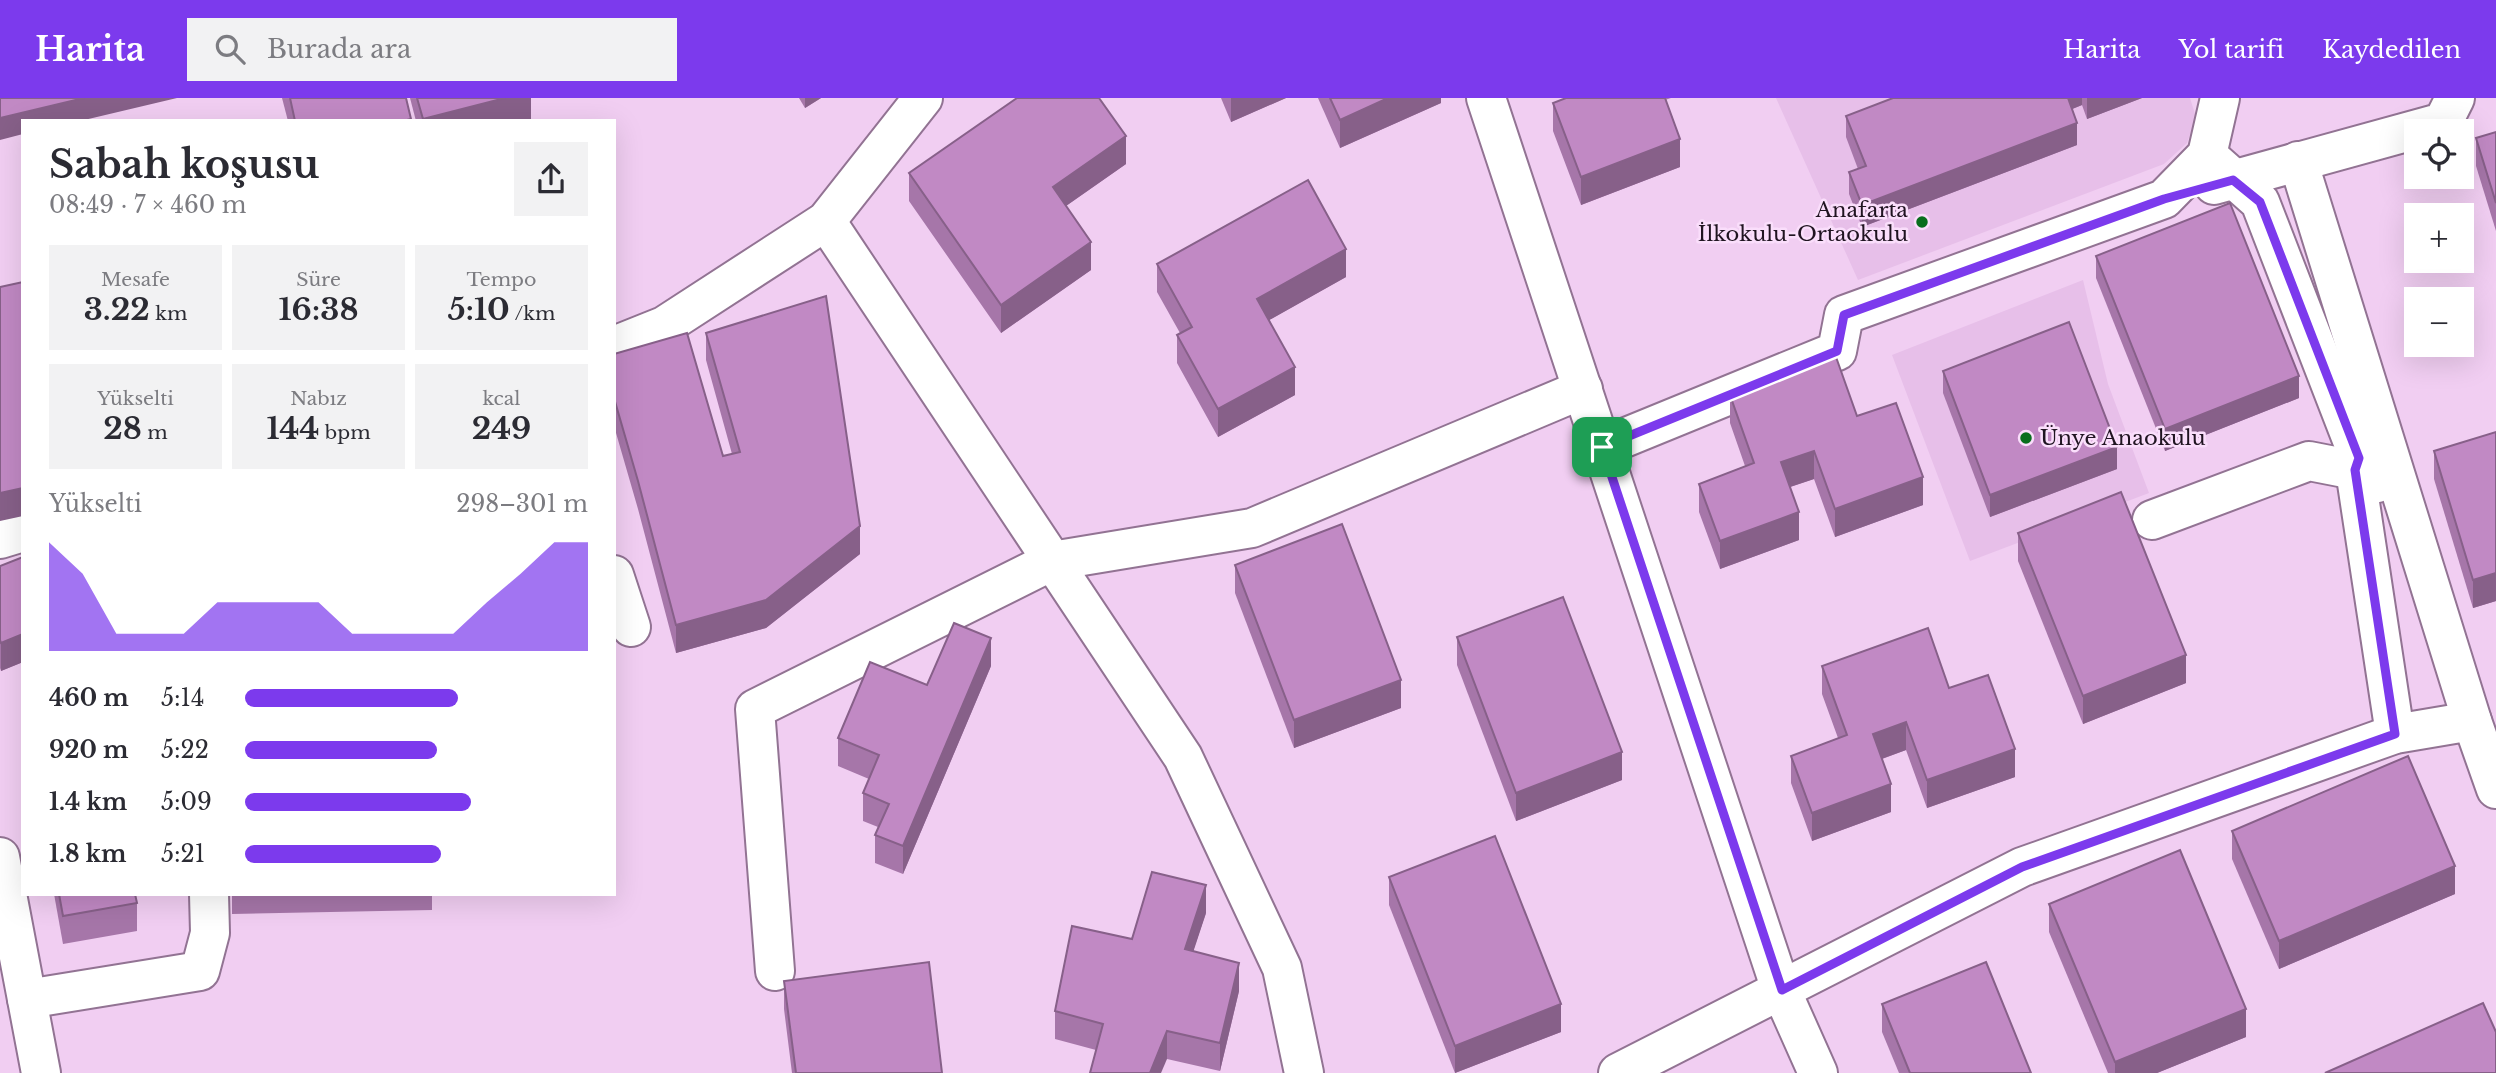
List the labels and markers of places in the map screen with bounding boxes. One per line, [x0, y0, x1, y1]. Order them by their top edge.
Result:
place label: Anafarta İlkokulu-Ortaokulu [1698, 197, 1908, 247]
marker: Anafarta İlkokulu-Ortaokulu [1914, 214, 1930, 230]
pin [1572, 417, 1632, 477]
place label: Ünye Anaokulu [2040, 425, 2206, 451]
marker: Ünye Anaokulu [2018, 430, 2034, 446]

